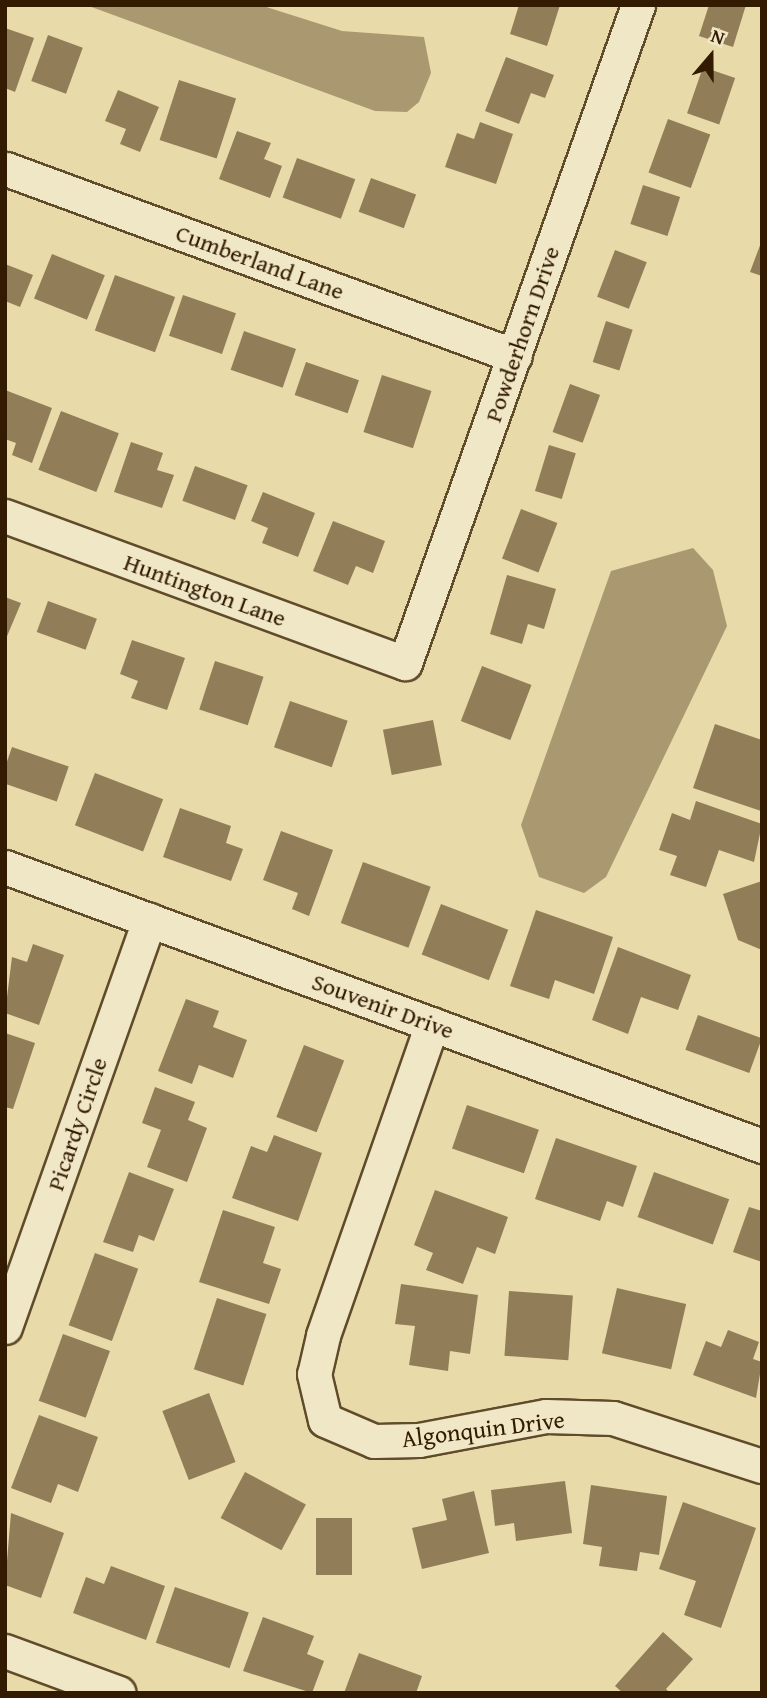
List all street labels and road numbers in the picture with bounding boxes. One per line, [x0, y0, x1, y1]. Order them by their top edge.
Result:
street label: Cumberland Lane [172, 218, 348, 306]
street label: Powderhorn Drive [478, 242, 566, 426]
street label: Huntington Lane [120, 547, 290, 633]
street label: Souvenir Drive [308, 967, 458, 1045]
street label: Picardy Circle [41, 1054, 113, 1194]
street label: Algonquin Drive [400, 1405, 566, 1453]

